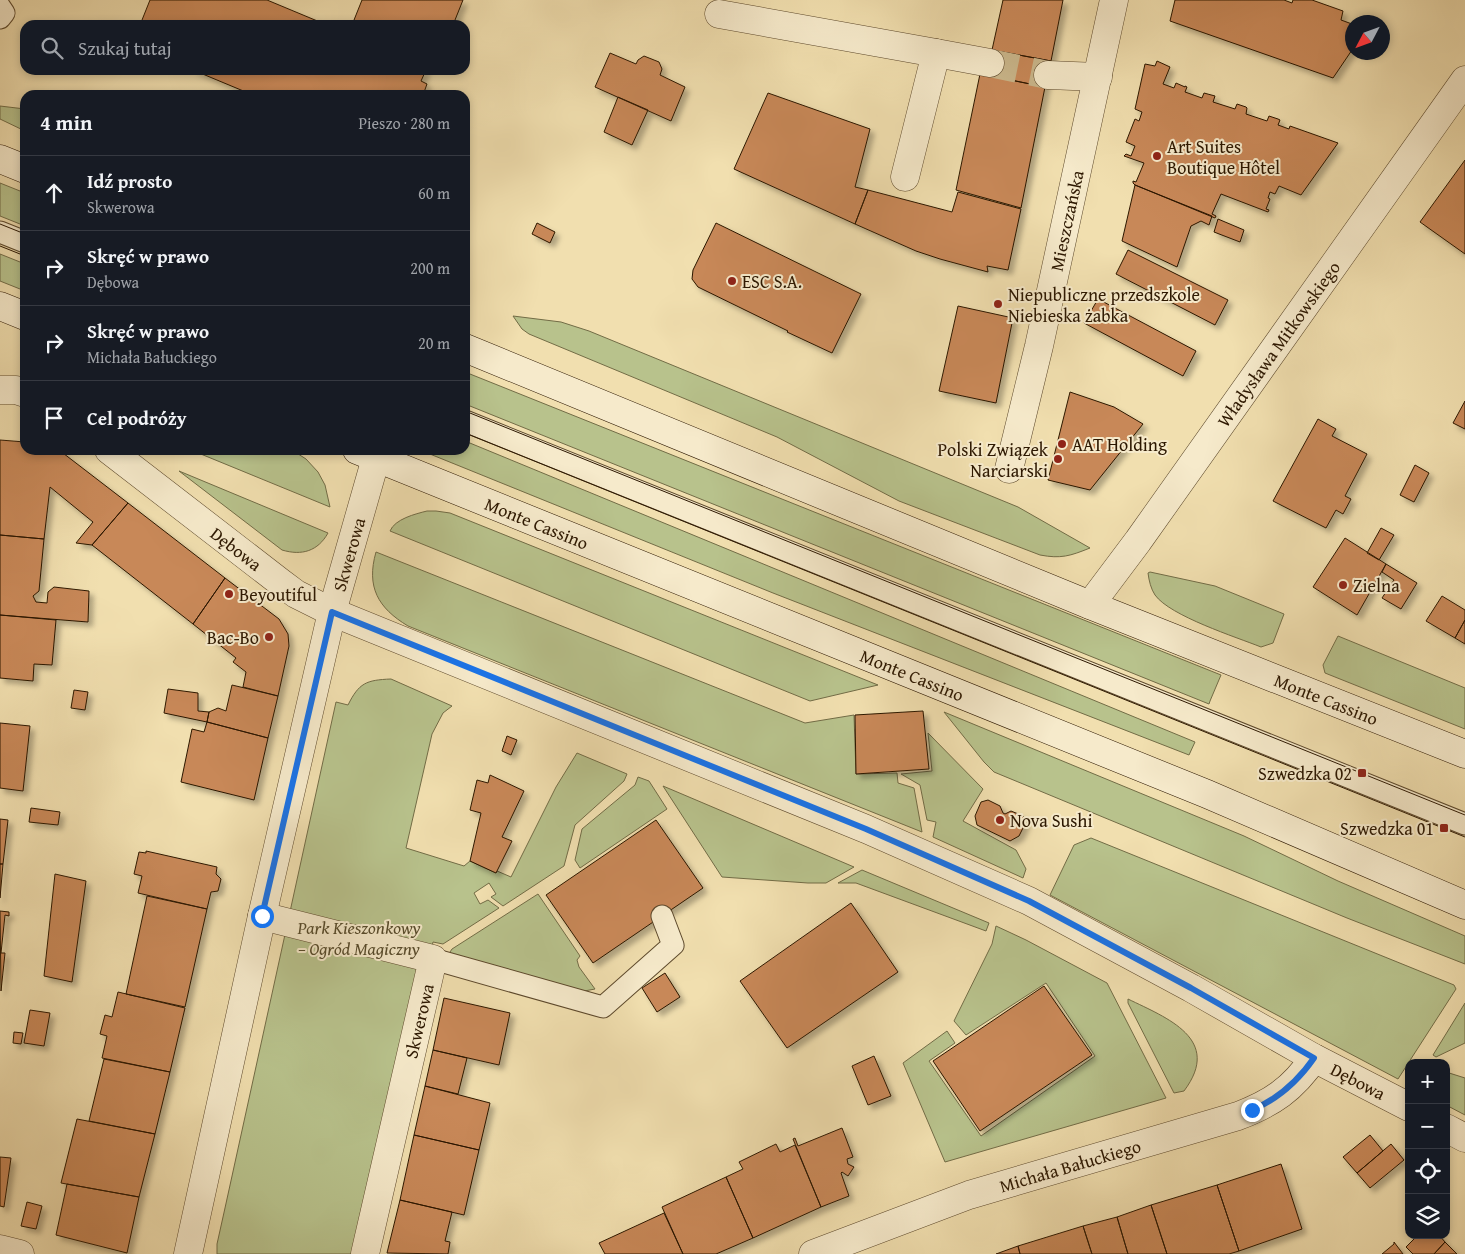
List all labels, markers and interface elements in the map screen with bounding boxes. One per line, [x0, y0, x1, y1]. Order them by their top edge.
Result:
north arrow [1345, 15, 1390, 60]
search box [20, 20, 470, 75]
icon: search [38, 34, 66, 62]
text: Szukaj tutaj [78, 34, 172, 62]
text: 4 min [40, 107, 92, 138]
text: Pieszo · 280 m [358, 111, 450, 135]
place label: Art Suites Boutique Hôtel [1167, 133, 1280, 181]
marker: Art Suites Boutique Hôtel [1151, 150, 1163, 162]
text: Idź prosto [87, 167, 172, 195]
street label: Mieszczańska [1042, 167, 1090, 274]
icon: ahead [40, 179, 68, 207]
text: 60 m [418, 181, 450, 205]
text: Skwerowa [87, 195, 154, 219]
text: Skręć w prawo [87, 242, 209, 270]
icon: right [40, 254, 68, 282]
street label: Władysława Mitkowskiego [1210, 255, 1346, 432]
text: 200 m [410, 256, 450, 280]
place label: ESC S.A. [742, 268, 802, 295]
text: Dębowa [87, 270, 139, 294]
marker: ESC S.A. [726, 275, 738, 287]
place label: Niepubliczne przedszkole Niebieska żabka [1008, 281, 1200, 329]
marker: Niepubliczne przedszkole Niebieska żabka [992, 298, 1004, 310]
text: Skręć w prawo [87, 317, 209, 345]
icon: right [40, 329, 68, 357]
text: 20 m [418, 331, 450, 355]
text: Michała Bałuckiego [87, 345, 217, 369]
icon: arrive [40, 404, 68, 432]
text: Cel podróży [87, 404, 187, 432]
place label: AAT Holding [1072, 431, 1167, 458]
place label: Polski Związek Narciarski [937, 436, 1049, 484]
marker: AAT Holding [1056, 438, 1068, 450]
marker: Polski Związek Narciarski [1052, 453, 1064, 465]
street label: Monte Cassino [481, 490, 593, 556]
street label: Skwerowa [325, 514, 372, 594]
street label: Dębowa [205, 520, 268, 577]
place label: Zielna [1353, 572, 1400, 599]
marker: Zielna [1337, 579, 1349, 591]
place label: Beyoutiful [239, 581, 317, 608]
marker: Beyoutiful [223, 588, 235, 600]
place label: Bac-Bo [207, 624, 259, 651]
marker: Bac-Bo [263, 631, 275, 643]
street label: Monte Cassino [856, 642, 968, 708]
street label: Monte Cassino [1270, 666, 1382, 732]
place label: Szwedzka 02 [1258, 760, 1352, 787]
marker: Szwedzka 02 [1356, 767, 1368, 779]
place label: Nova Sushi [1010, 807, 1093, 834]
marker: Nova Sushi [994, 814, 1006, 826]
place label: Szwedzka 01 [1340, 815, 1434, 842]
marker: Szwedzka 01 [1438, 822, 1450, 834]
route start [251, 905, 274, 928]
park label: Park Kieszonkowy – Ogród Magiczny [296, 914, 421, 962]
street label: Skwerowa [397, 981, 441, 1061]
street label: Dębowa [1326, 1055, 1391, 1106]
map controls [1405, 1059, 1450, 1239]
button: + [1405, 1059, 1450, 1104]
route end [1241, 1099, 1264, 1122]
button: − [1405, 1104, 1450, 1149]
street label: Michała Bałuckiego [996, 1132, 1144, 1199]
button: locate [1405, 1149, 1450, 1194]
button: layers [1405, 1194, 1450, 1239]

